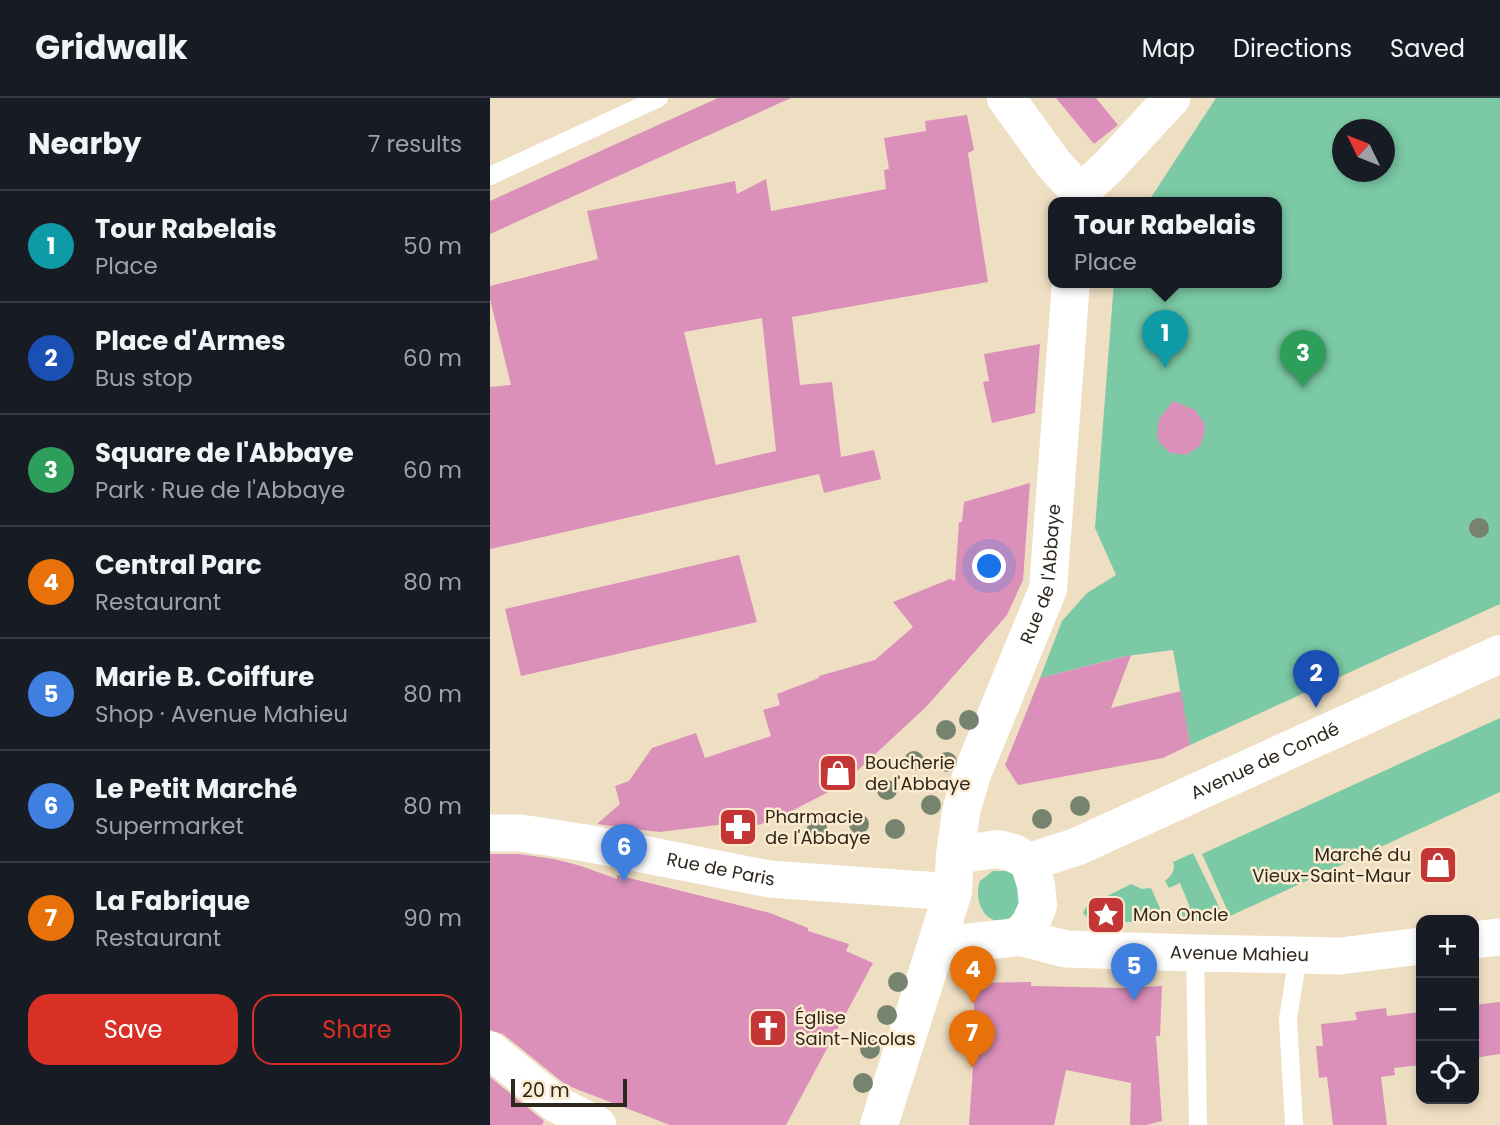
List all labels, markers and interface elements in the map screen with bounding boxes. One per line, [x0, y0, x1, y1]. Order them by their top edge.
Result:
text: Gridwalk [35, 24, 188, 71]
text: Map [1142, 32, 1195, 65]
text: Directions [1233, 32, 1352, 65]
text: Saved [1390, 32, 1465, 65]
north arrow [1332, 119, 1395, 182]
text: Nearby [28, 122, 142, 165]
text: 7 results [368, 128, 462, 160]
popup [1048, 197, 1282, 288]
text: Tour Rabelais [1074, 207, 1256, 243]
text: Tour Rabelais [95, 211, 277, 247]
text: 1 [47, 230, 55, 262]
text: 50 m [403, 230, 462, 262]
text: Place [1074, 246, 1137, 278]
text: Place [95, 250, 158, 282]
pin: 1 [1142, 310, 1188, 368]
text: Place d'Armes [95, 323, 286, 359]
pin: 3 [1280, 330, 1326, 388]
text: 2 [44, 342, 58, 374]
text: 60 m [403, 342, 462, 374]
text: Bus stop [95, 362, 193, 394]
text: Square de l'Abbaye [95, 435, 354, 471]
text: 3 [44, 454, 58, 486]
text: 60 m [403, 454, 462, 486]
text: Park · Rue de l'Abbaye [95, 474, 345, 506]
street label: Rue de l'Abbaye [1014, 503, 1066, 648]
text: Central Parc [95, 547, 262, 583]
your location [972, 549, 1006, 583]
text: 4 [43, 566, 59, 598]
text: 80 m [403, 566, 462, 598]
text: Restaurant [95, 586, 221, 618]
pin: 2 [1293, 650, 1339, 708]
text: Marie B. Coiffure [95, 659, 314, 695]
text: 5 [44, 678, 58, 710]
text: 80 m [403, 678, 462, 710]
text: Shop · Avenue Mahieu [95, 698, 348, 730]
street label: Avenue de Condé [1186, 716, 1343, 805]
place label: Boucherie de l'Abbaye [865, 750, 970, 796]
shop icon: Boucherie de l'Abbaye [817, 752, 859, 794]
text: Le Petit Marché [95, 771, 297, 807]
text: 6 [44, 790, 58, 822]
text: 80 m [403, 790, 462, 822]
place label: Pharmacie de l'Abbaye [765, 804, 870, 850]
pharmacy icon: Pharmacie de l'Abbaye [717, 806, 759, 848]
text: Supermarket [95, 810, 244, 842]
pin: 6 [601, 824, 647, 882]
place label: Marché du Vieux-Saint-Maur [1252, 842, 1411, 888]
shop icon: Marché du Vieux-Saint-Maur [1417, 844, 1459, 886]
street label: Rue de Paris [664, 846, 776, 891]
text: La Fabrique [95, 883, 250, 919]
place icon: Mon Oncle [1085, 894, 1127, 936]
text: 7 [45, 902, 57, 934]
text: 90 m [403, 902, 462, 934]
place label: Mon Oncle [1133, 902, 1229, 927]
map controls [1416, 915, 1479, 1104]
button: + [1416, 915, 1479, 978]
text: Restaurant [95, 922, 221, 954]
street label: Avenue Mahieu [1170, 939, 1309, 967]
pin: 5 [1111, 943, 1157, 1001]
pin: 4 [950, 946, 996, 1004]
button: − [1416, 978, 1479, 1041]
button: Save [28, 994, 238, 1065]
button: Share [252, 994, 462, 1065]
place label: Église Saint-Nicolas [795, 1005, 916, 1051]
church icon: Église Saint-Nicolas [747, 1007, 789, 1049]
pin: 7 [949, 1010, 995, 1068]
button: locate [1416, 1041, 1479, 1104]
scale bar [511, 1076, 626, 1108]
text: 20 m [522, 1077, 570, 1104]

